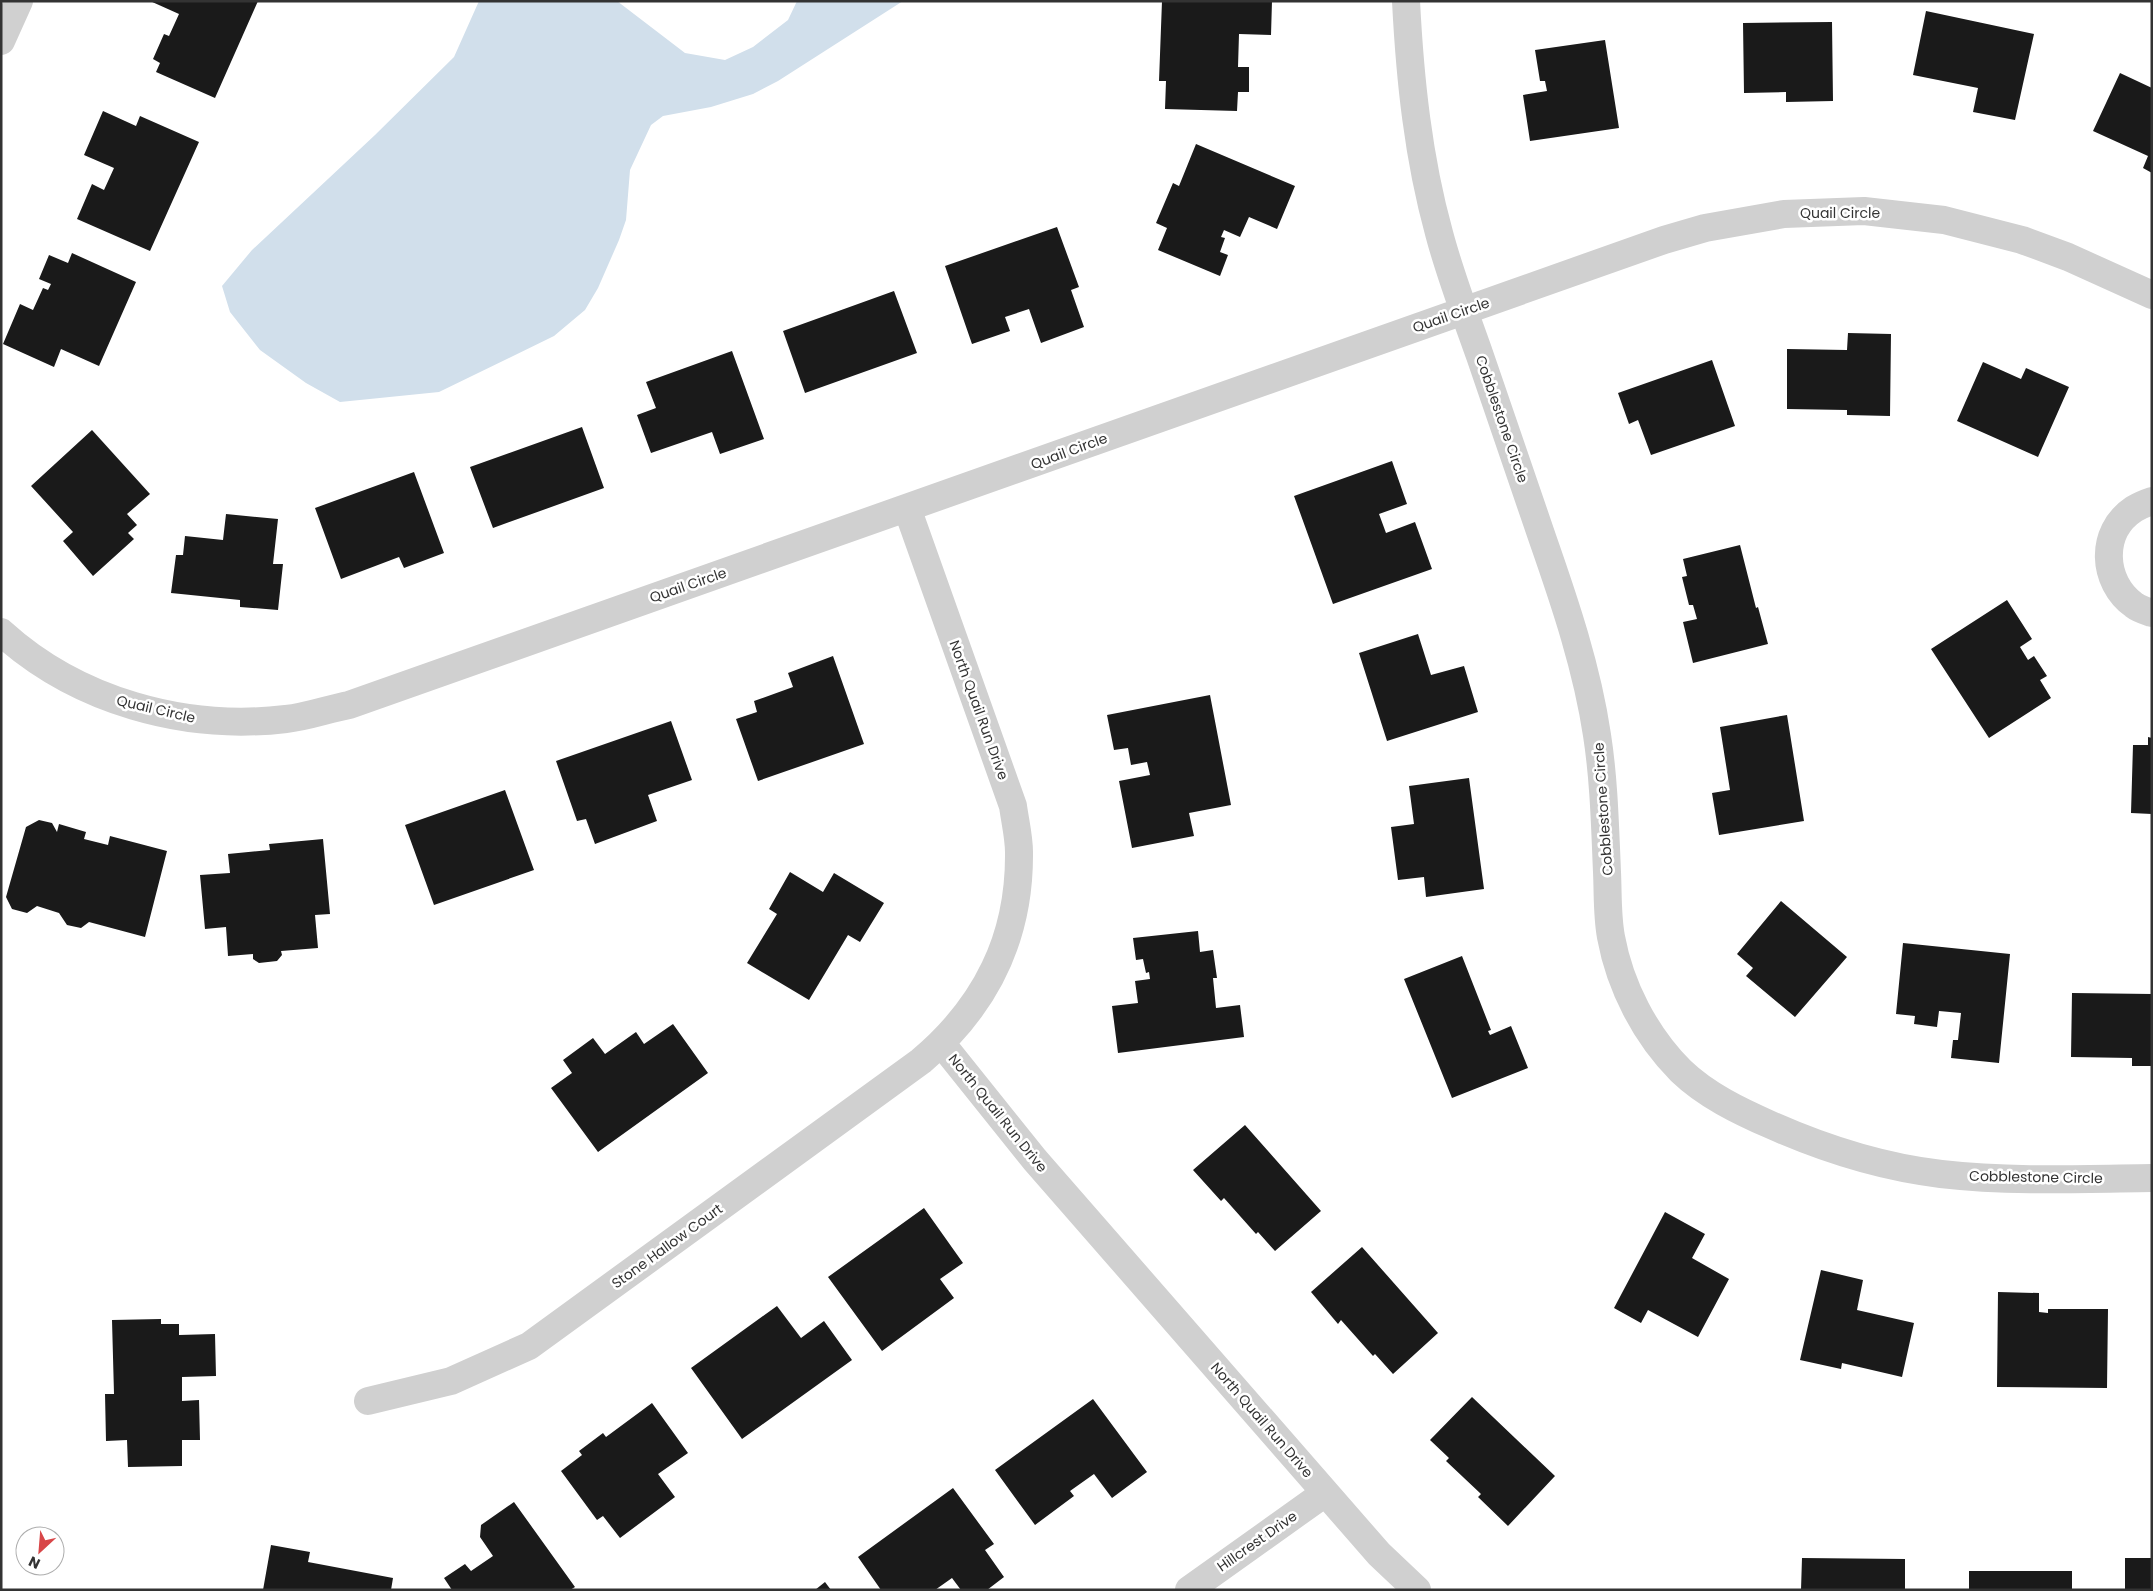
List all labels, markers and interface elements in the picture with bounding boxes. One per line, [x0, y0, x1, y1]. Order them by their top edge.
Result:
street label: Quail Circle [1800, 203, 1880, 223]
street label: Quail Circle [1410, 292, 1492, 338]
street label: Cobblestone Circle [1471, 353, 1533, 486]
street label: Quail Circle [1028, 428, 1110, 474]
street label: Quail Circle [647, 562, 729, 608]
street label: North Quail Run Drive [944, 637, 1014, 783]
street label: Quail Circle [115, 690, 198, 728]
street label: Cobblestone Circle [1588, 741, 1618, 876]
street label: North Quail Run Drive [944, 1050, 1052, 1177]
street label: Cobblestone Circle [1969, 1166, 2103, 1188]
street label: Stone Hallow Court [607, 1199, 727, 1293]
street label: North Quail Run Drive [1206, 1358, 1318, 1482]
street label: Hillcrest Drive [1213, 1506, 1301, 1576]
north arrow [15, 1526, 65, 1576]
text: N [25, 1551, 43, 1574]

